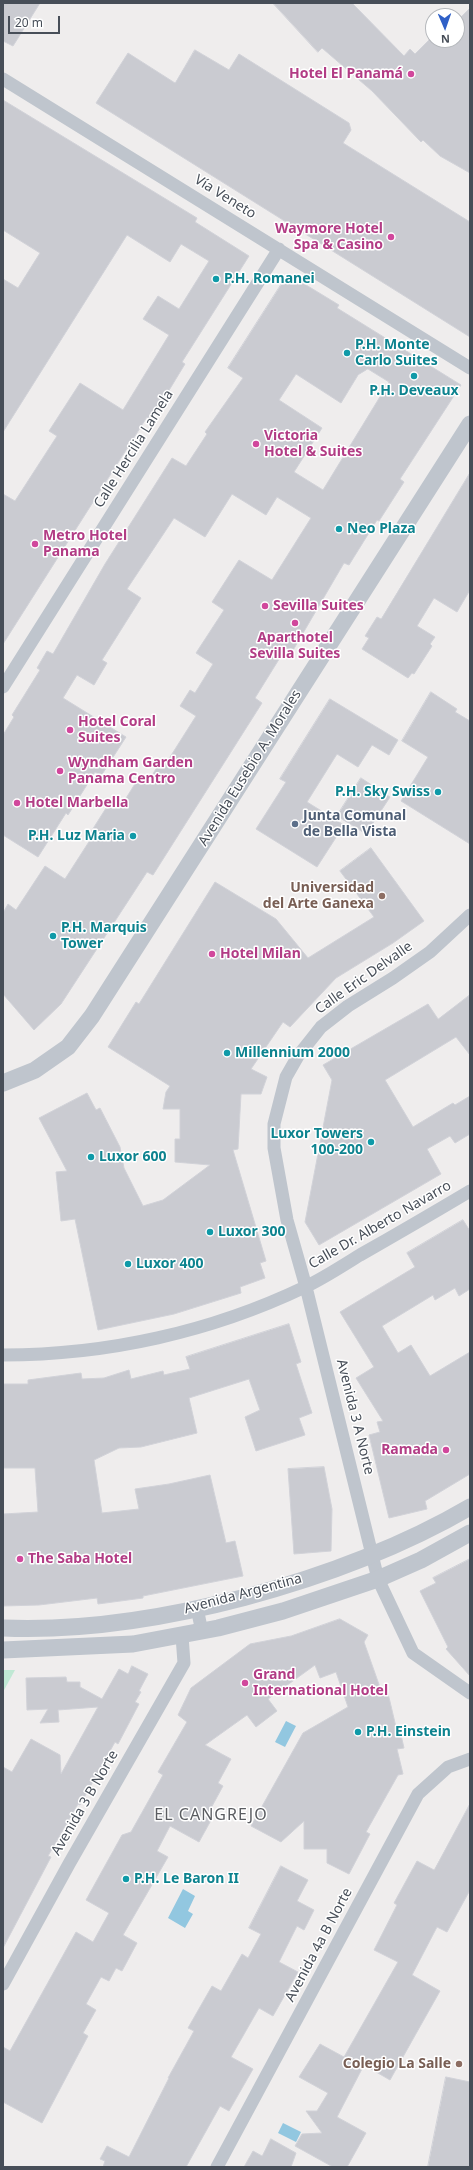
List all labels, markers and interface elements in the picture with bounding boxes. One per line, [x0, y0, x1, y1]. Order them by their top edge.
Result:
scale bar [10, 8, 62, 34]
north arrow [425, 8, 465, 48]
text: 20 m [15, 14, 43, 31]
text: N [441, 32, 450, 47]
place label: Hotel El Panamá [289, 66, 403, 82]
marker: Hotel El Panamá [406, 69, 416, 79]
street label: Vía Veneto [191, 171, 259, 223]
place label: Waymore Hotel Spa & Casino [275, 221, 383, 254]
marker: Waymore Hotel Spa & Casino [386, 232, 396, 242]
place label: P.H. Romanei [224, 271, 315, 287]
marker: P.H. Romanei [211, 274, 221, 284]
place label: P.H. Monte Carlo Suites [355, 337, 438, 370]
marker: P.H. Monte Carlo Suites [342, 348, 352, 358]
marker: P.H. Deveaux [409, 371, 419, 381]
place label: P.H. Deveaux [369, 383, 459, 399]
street label: Calle Hercilia Lamela [91, 387, 177, 511]
place label: Victoria Hotel & Suites [264, 428, 362, 460]
marker: Victoria Hotel & Suites [251, 439, 261, 449]
place label: Neo Plaza [347, 521, 416, 537]
marker: Neo Plaza [334, 524, 344, 534]
place label: Metro Hotel Panama [43, 528, 127, 560]
marker: Metro Hotel Panama [30, 539, 40, 549]
place label: Sevilla Suites [273, 598, 364, 614]
marker: Sevilla Suites [260, 601, 270, 611]
marker: Aparthotel Sevilla Suites [290, 618, 300, 628]
place label: Aparthotel Sevilla Suites [250, 630, 340, 662]
street label: Avenida Eusebio A. Morales [195, 687, 305, 849]
place label: Hotel Coral Suites [78, 714, 156, 746]
marker: Hotel Coral Suites [65, 725, 75, 735]
place label: Wyndham Garden Panama Centro [68, 755, 193, 788]
marker: Wyndham Garden Panama Centro [55, 766, 65, 776]
place label: P.H. Sky Swiss [335, 784, 430, 800]
marker: P.H. Sky Swiss [433, 787, 443, 797]
place label: Hotel Marbella [25, 795, 128, 811]
marker: Hotel Marbella [12, 798, 22, 808]
place label: Junta Comunal de Bella Vista [303, 808, 406, 840]
marker: Junta Comunal de Bella Vista [290, 819, 300, 829]
place label: P.H. Luz Maria [28, 828, 125, 844]
marker: P.H. Luz Maria [128, 831, 138, 841]
place label: Universidad del Arte Ganexa [263, 880, 374, 912]
marker: Universidad del Arte Ganexa [377, 891, 387, 901]
place label: P.H. Marquis Tower [61, 920, 147, 952]
marker: P.H. Marquis Tower [48, 931, 58, 941]
street label: Calle Eric Delvalle [312, 938, 416, 1018]
place label: Hotel Milan [220, 946, 301, 962]
marker: Hotel Milan [207, 949, 217, 959]
place label: Millennium 2000 [235, 1045, 350, 1061]
marker: Millennium 2000 [222, 1048, 232, 1058]
place label: Luxor Towers 100-200 [270, 1126, 363, 1158]
marker: Luxor Towers 100-200 [366, 1137, 376, 1147]
place label: Luxor 600 [99, 1149, 166, 1165]
marker: Luxor 600 [86, 1152, 96, 1162]
street label: Calle Dr. Alberto Navarro [306, 1177, 454, 1273]
place label: Luxor 300 [218, 1224, 285, 1240]
marker: Luxor 300 [205, 1227, 215, 1237]
place label: Luxor 400 [136, 1256, 203, 1272]
marker: Luxor 400 [123, 1259, 133, 1269]
street label: Avenida 3 A Norte [333, 1358, 377, 1476]
place label: Ramada [381, 1442, 438, 1458]
marker: Ramada [441, 1445, 451, 1455]
place label: The Saba Hotel [28, 1551, 132, 1567]
marker: The Saba Hotel [15, 1554, 25, 1564]
street label: Avenida Argentina [182, 1570, 304, 1618]
place label: Grand International Hotel [253, 1667, 388, 1700]
marker: Grand International Hotel [240, 1678, 250, 1688]
place label: P.H. Einstein [366, 1724, 451, 1740]
marker: P.H. Einstein [353, 1727, 363, 1737]
street label: Avenida 3 B Norte [48, 1747, 122, 1859]
district label: EL CANGREJO [154, 1805, 268, 1825]
place label: P.H. Le Baron II [134, 1871, 239, 1887]
marker: P.H. Le Baron II [121, 1874, 131, 1884]
street label: Avenida 4a B Norte [282, 1885, 356, 2005]
place label: Colegio La Salle [343, 2056, 451, 2072]
marker: Colegio La Salle [454, 2059, 464, 2069]

